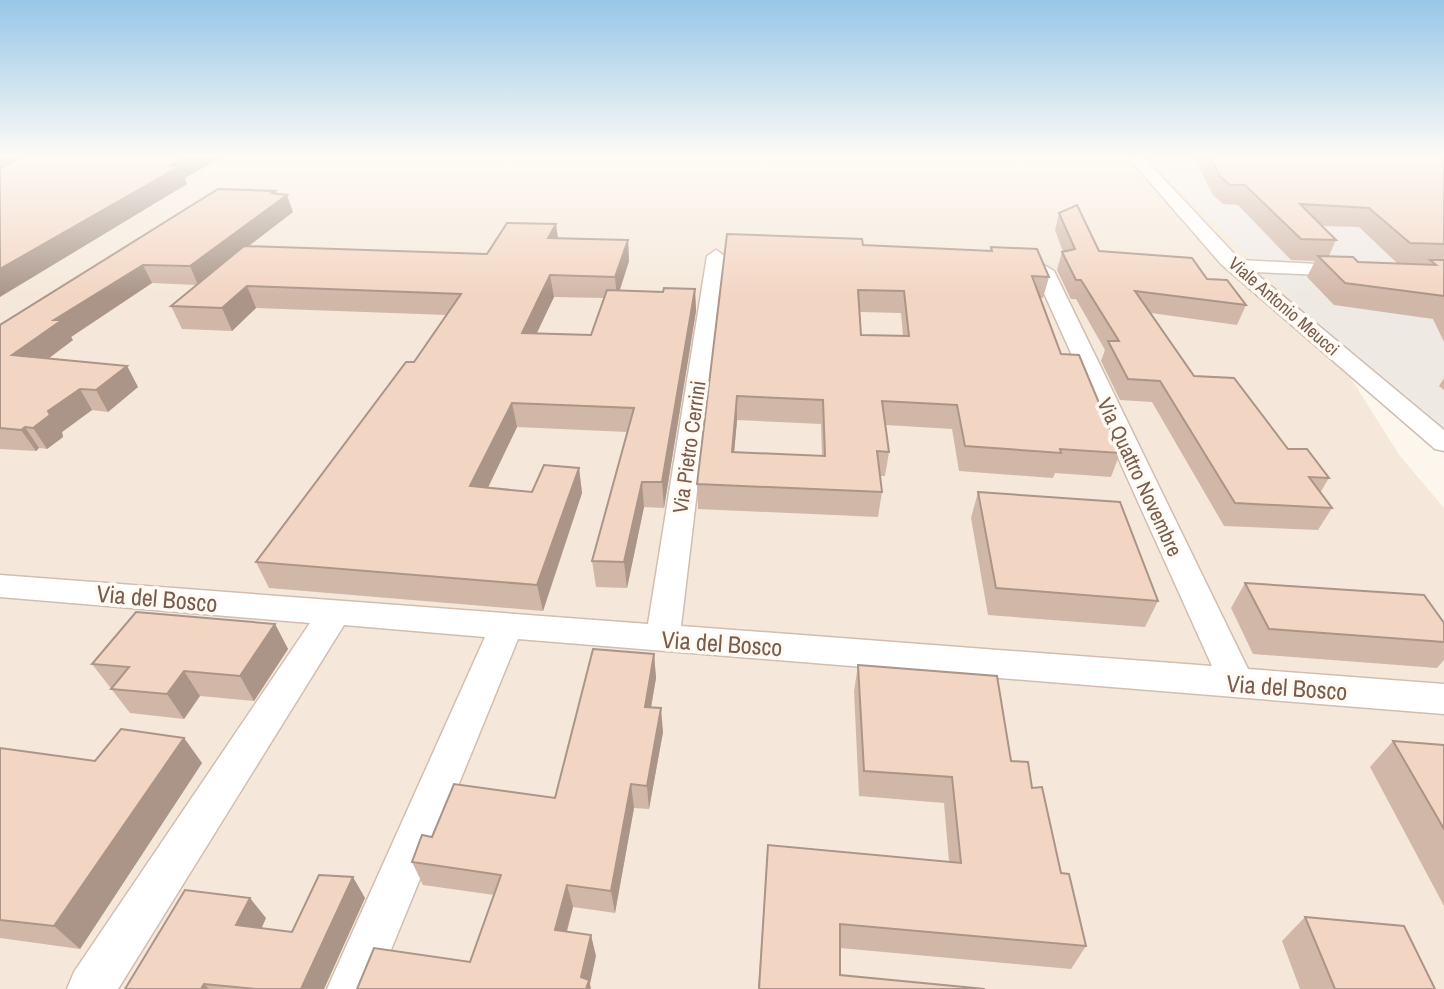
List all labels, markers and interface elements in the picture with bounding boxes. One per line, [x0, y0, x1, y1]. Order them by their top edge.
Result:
street label: Viale Antonio Meucci [1223, 251, 1345, 361]
street label: Via Pietro Cerrini [665, 379, 713, 515]
street label: Via Quattro Novembre [1091, 393, 1189, 561]
street label: Via del Bosco [95, 577, 219, 619]
street label: Via del Bosco [660, 623, 784, 663]
street label: Via del Bosco [1225, 667, 1349, 707]

